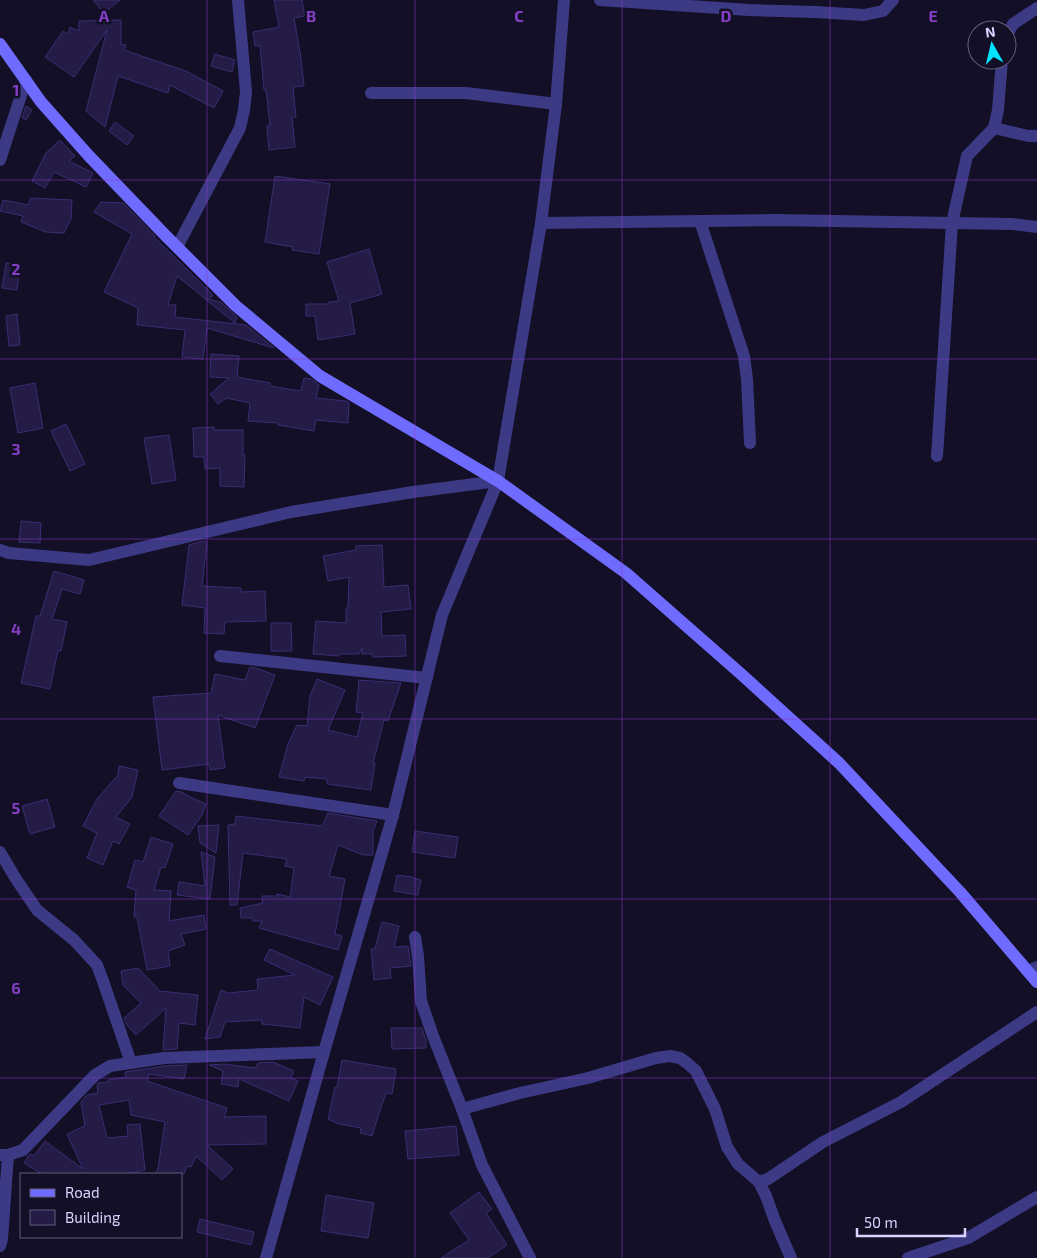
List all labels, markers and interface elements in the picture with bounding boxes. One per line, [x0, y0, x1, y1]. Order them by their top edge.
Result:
text: A [99, 6, 110, 25]
text: B [306, 6, 316, 25]
text: C [514, 6, 524, 25]
text: D [721, 6, 732, 25]
text: E [928, 6, 938, 25]
north arrow [967, 20, 1017, 70]
text: N [984, 23, 996, 41]
text: 1 [13, 80, 19, 99]
text: 2 [11, 259, 21, 278]
text: 3 [11, 439, 21, 458]
text: 4 [11, 619, 21, 638]
text: 5 [12, 798, 21, 817]
text: 6 [11, 978, 21, 997]
legend [20, 1173, 182, 1238]
text: Road [65, 1183, 100, 1201]
scale bar [857, 1206, 964, 1238]
text: Building [65, 1208, 121, 1226]
text: 50 m [864, 1213, 898, 1231]

